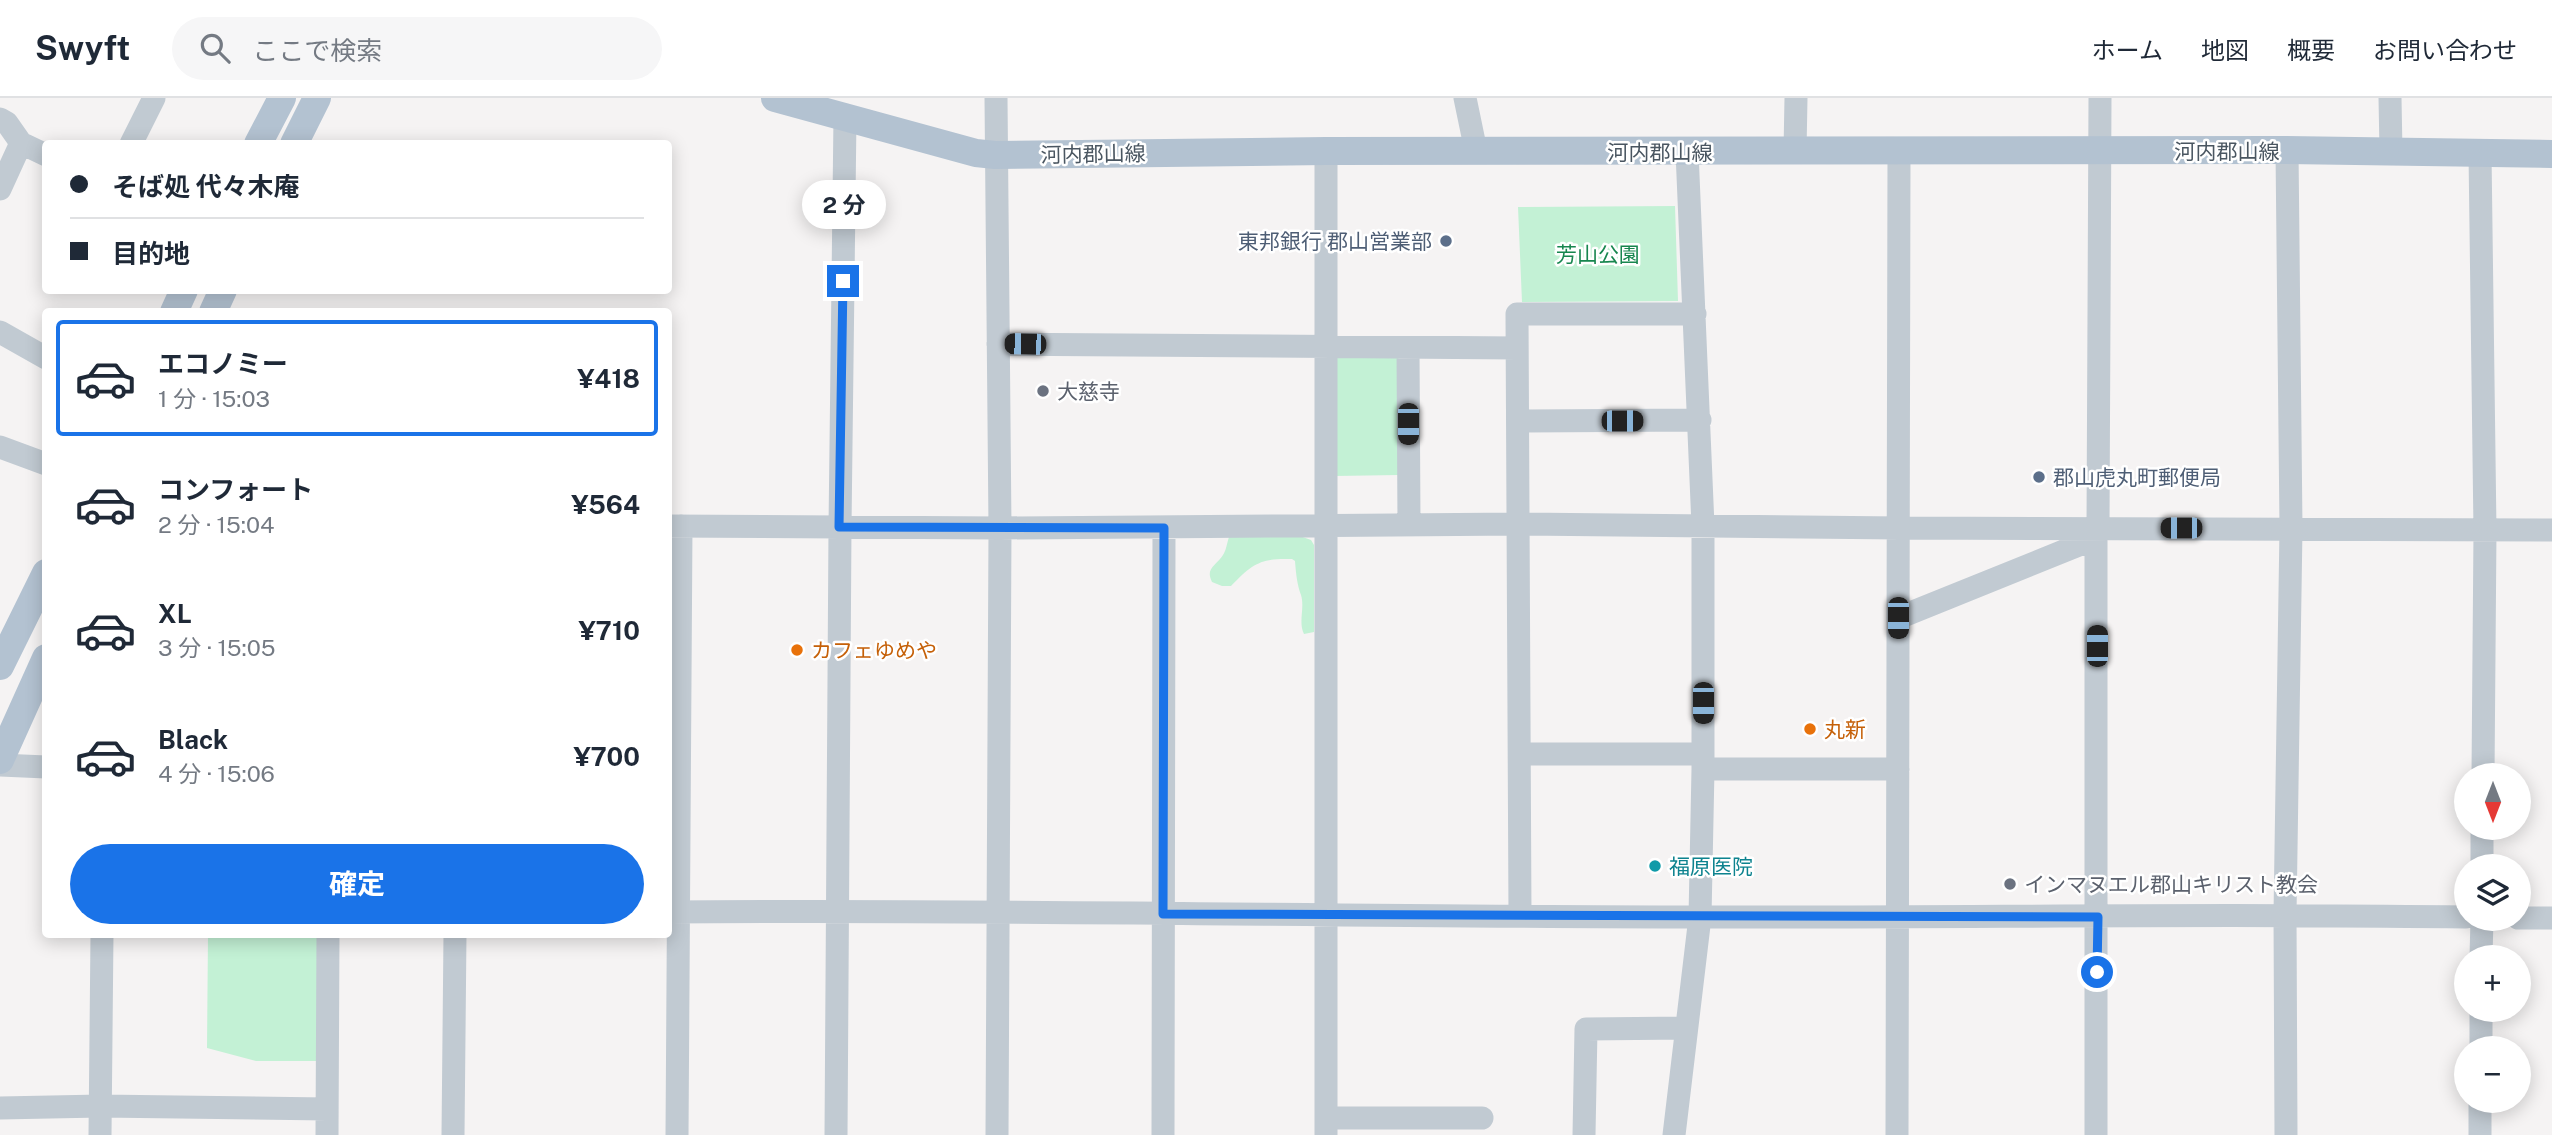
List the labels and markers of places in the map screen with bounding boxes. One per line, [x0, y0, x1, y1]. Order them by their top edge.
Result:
place label: 東邦銀行 郡山営業部 [1238, 229, 1432, 254]
marker: 東邦銀行 郡山営業部 [1438, 233, 1454, 249]
place label: 大慈寺 [1057, 379, 1120, 404]
marker: 大慈寺 [1035, 383, 1051, 399]
place label: 郡山虎丸町郵便局 [2053, 465, 2221, 490]
marker: 郡山虎丸町郵便局 [2031, 469, 2047, 485]
place label: カフェゆめや [811, 638, 937, 663]
marker: カフェゆめや [789, 642, 805, 658]
place label: 丸新 [1824, 717, 1866, 742]
marker: 丸新 [1802, 721, 1818, 737]
place label: 福原医院 [1669, 854, 1753, 879]
marker: 福原医院 [1647, 858, 1663, 874]
place label: インマヌエル郡山キリスト教会 [2024, 872, 2318, 897]
marker: インマヌエル郡山キリスト教会 [2002, 876, 2018, 892]

